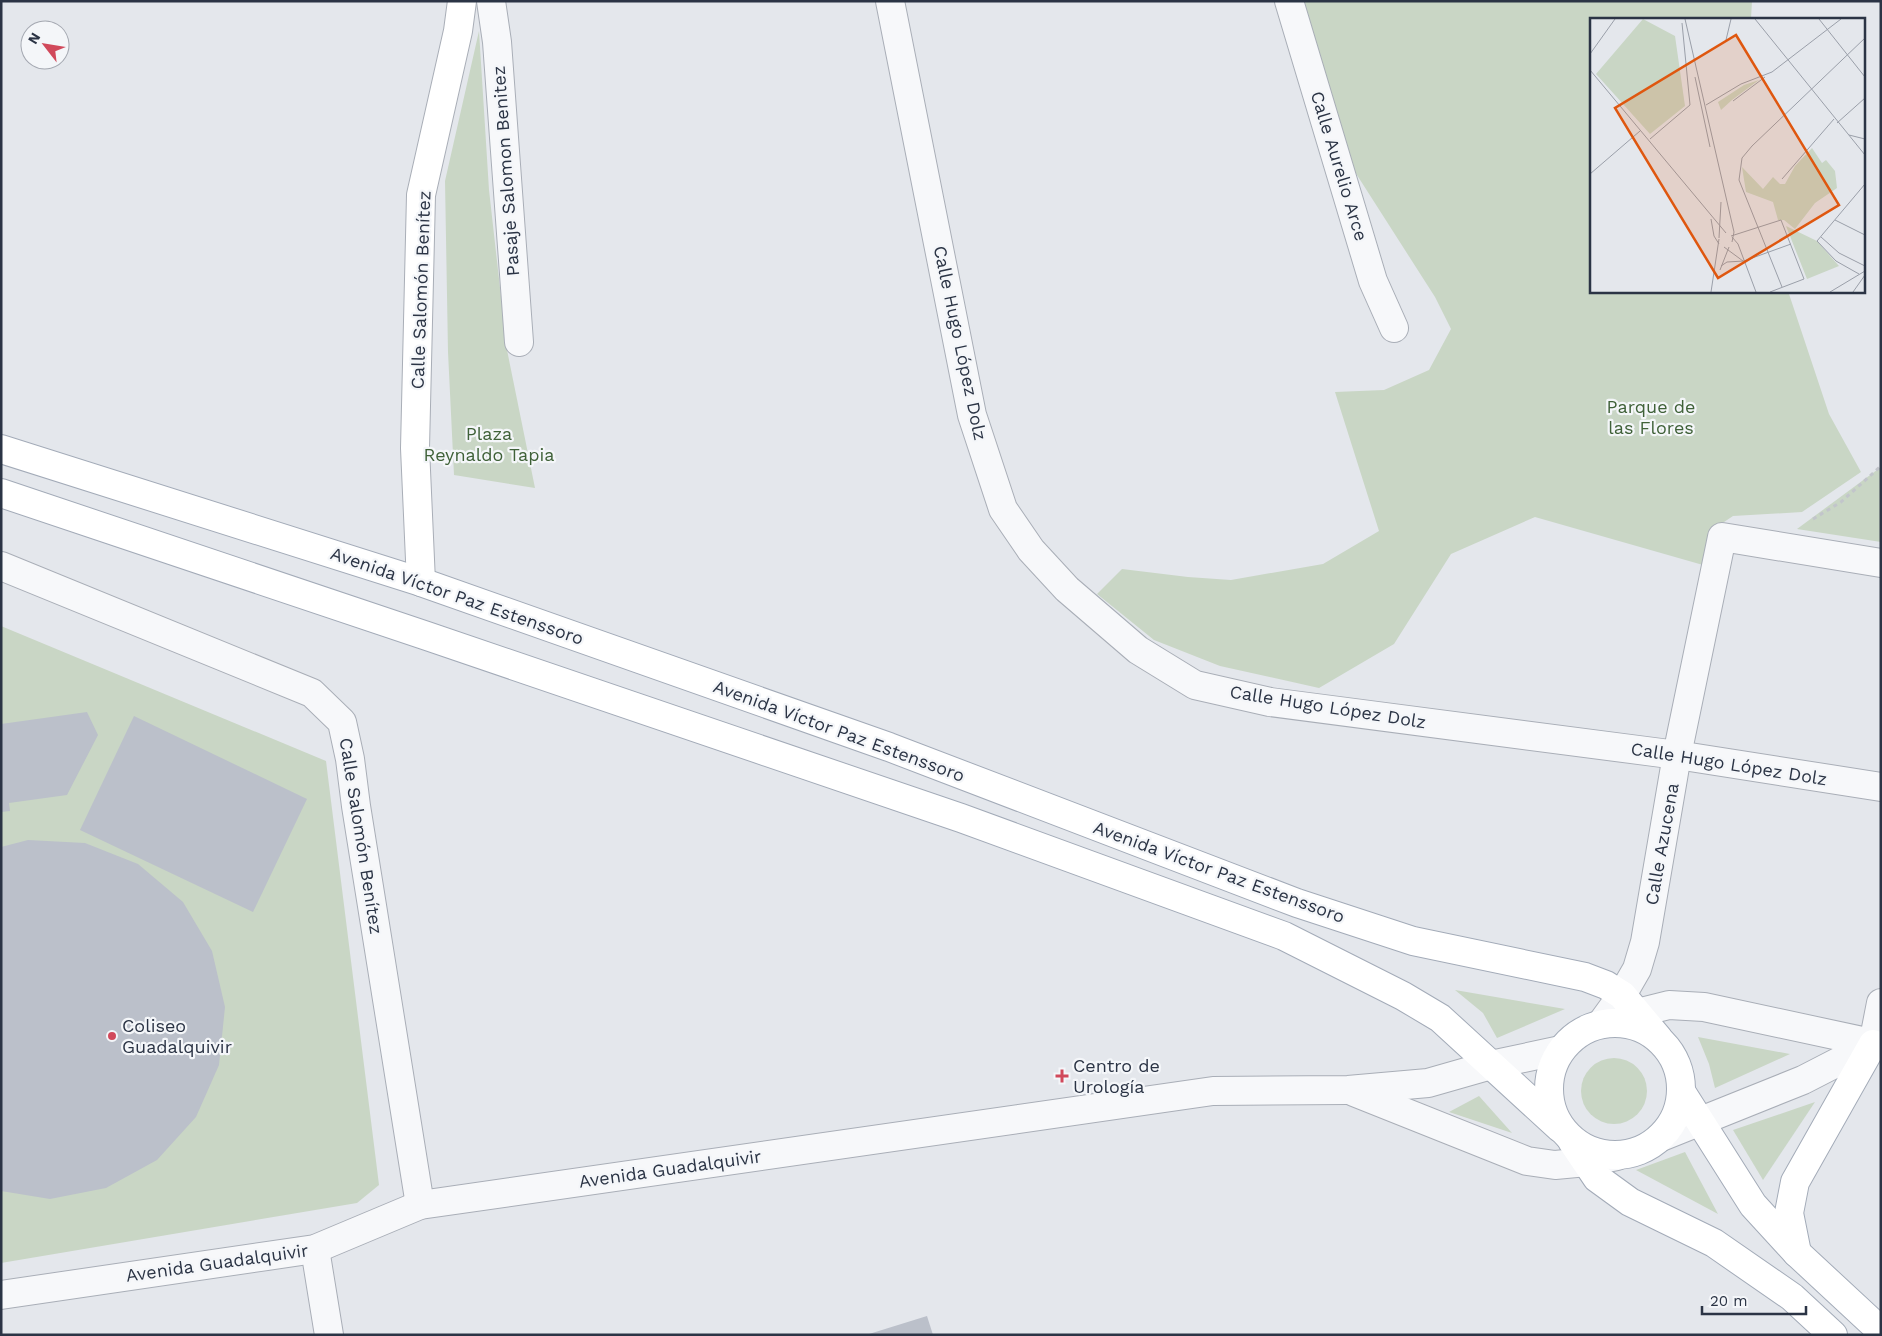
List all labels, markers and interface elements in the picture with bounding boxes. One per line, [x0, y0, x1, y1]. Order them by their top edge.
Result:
inset map [1590, 18, 1864, 292]
north arrow [20, 20, 70, 70]
text: N [24, 30, 43, 47]
street label: Pasaje Salomon Benitez [488, 65, 523, 277]
street label: Calle Aurelio Arce [1307, 88, 1372, 243]
street label: Calle Salomón Benítez [407, 190, 434, 390]
street label: Calle Hugo López Dolz [930, 244, 991, 442]
park label: Parque de las Flores [1607, 396, 1695, 438]
park label: Plaza Reynaldo Tapia [424, 423, 555, 465]
street label: Avenida Víctor Paz Estenssoro [328, 542, 586, 649]
street label: Avenida Víctor Paz Estenssoro [711, 675, 968, 786]
street label: Calle Hugo López Dolz [1228, 681, 1428, 732]
street label: Calle Salomón Benítez [336, 736, 387, 936]
street label: Calle Hugo López Dolz [1629, 738, 1829, 789]
street label: Calle Azucena [1640, 781, 1683, 907]
street label: Avenida Víctor Paz Estenssoro [1091, 816, 1348, 927]
place label: Coliseo Guadalquivir [122, 1015, 232, 1057]
marker: Coliseo Guadalquivir [106, 1030, 118, 1042]
place label: Centro de Urología [1073, 1055, 1160, 1097]
marker: Centro de Urología [1055, 1069, 1069, 1083]
street label: Avenida Guadalquivir [577, 1145, 763, 1192]
street label: Avenida Guadalquivir [124, 1239, 310, 1286]
scale bar [1702, 1284, 1806, 1316]
text: 20 m [1710, 1292, 1748, 1310]

